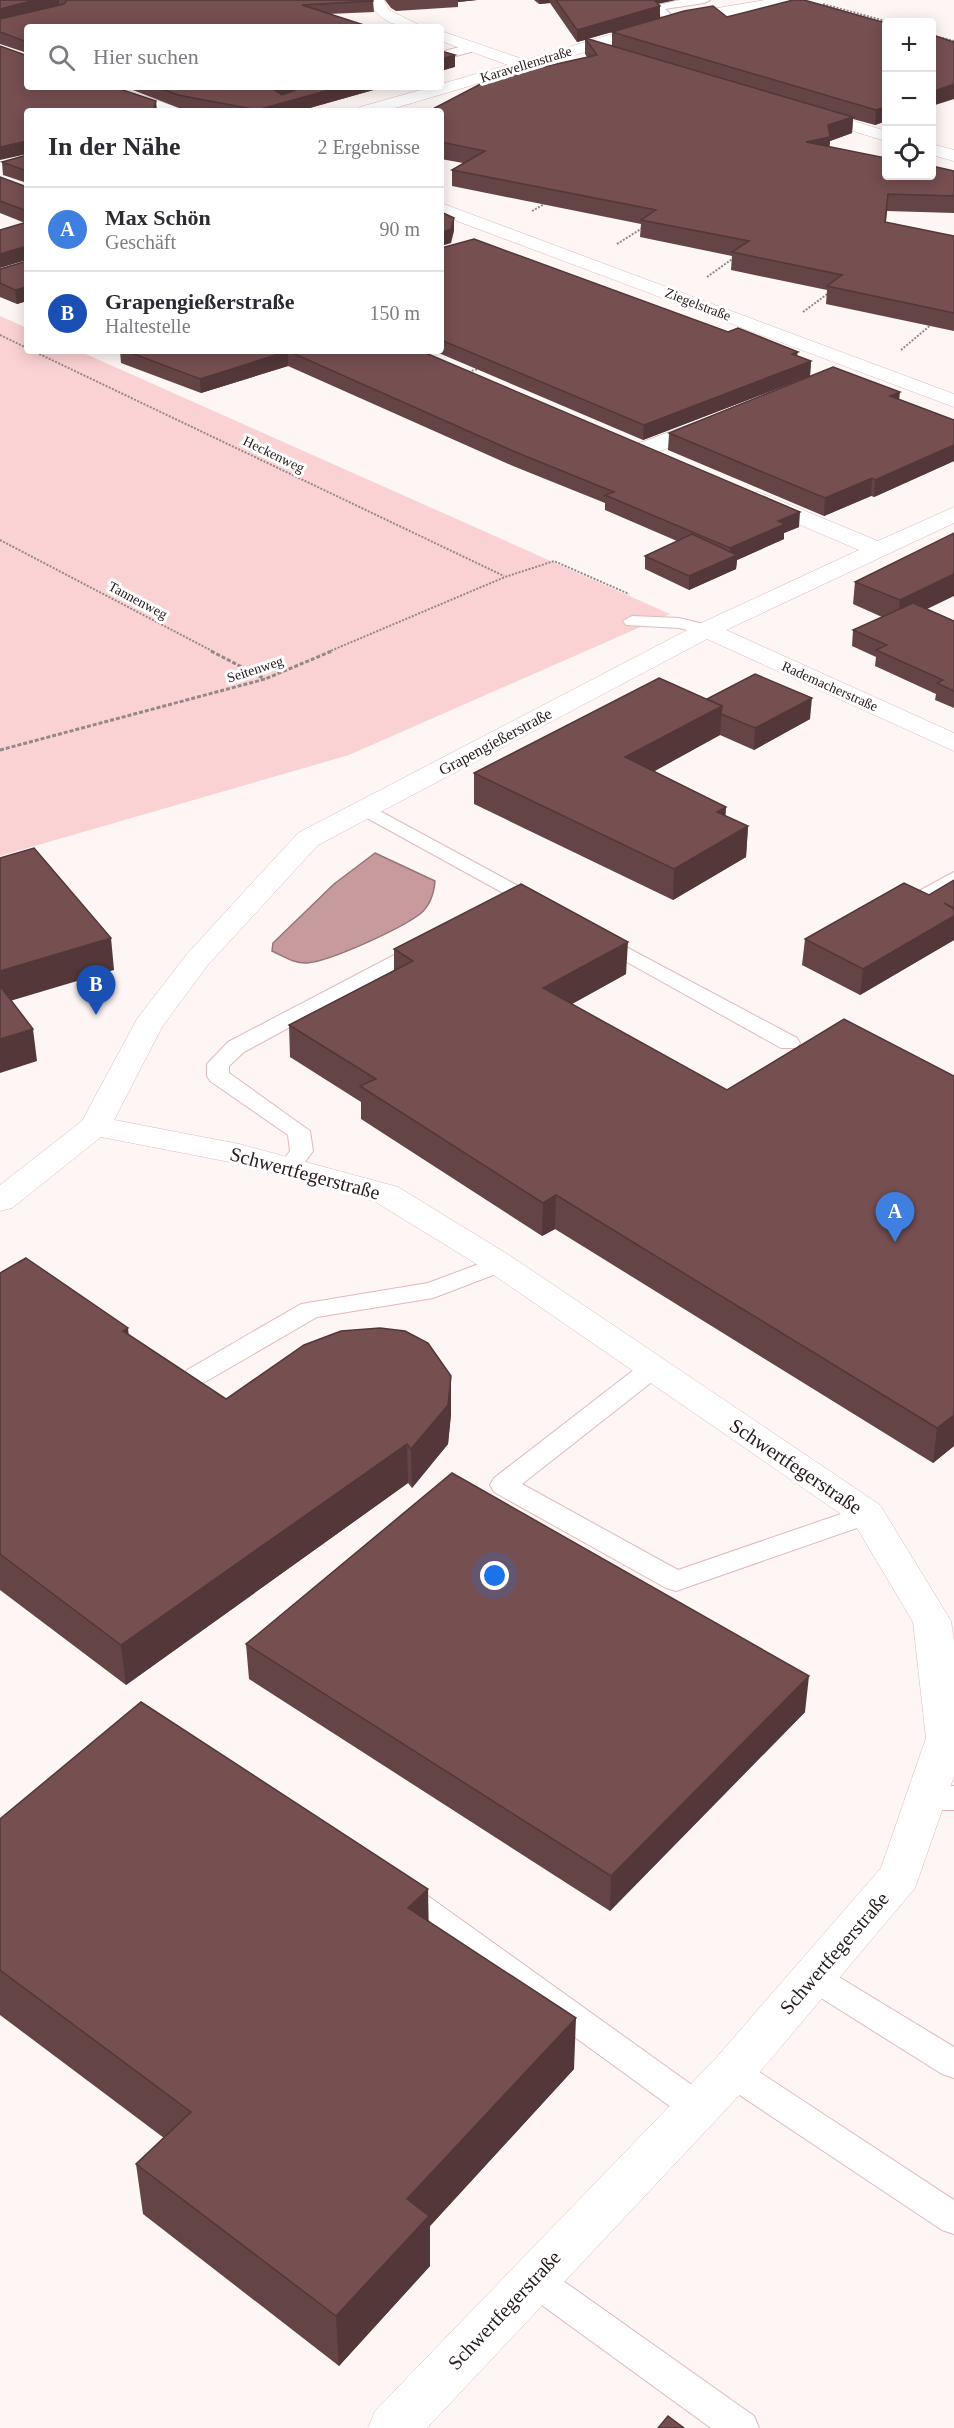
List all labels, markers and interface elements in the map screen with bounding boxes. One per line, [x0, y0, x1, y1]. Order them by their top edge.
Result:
map controls [882, 18, 936, 180]
button: + [882, 18, 936, 72]
search box [24, 24, 444, 90]
icon: search [45, 41, 78, 74]
street label: Karavellenstraße [479, 43, 574, 86]
text: Hier suchen [93, 44, 199, 69]
button: − [882, 72, 936, 126]
button: locate [882, 126, 936, 180]
text: In der Nähe [48, 132, 180, 161]
text: 2 Ergebnisse [318, 136, 420, 158]
text: Max Schön [105, 205, 211, 230]
text: A [60, 218, 75, 240]
text: 90 m [379, 218, 420, 240]
text: Geschäft [105, 231, 176, 253]
street label: Ziegelstraße [663, 285, 733, 324]
text: Grapengießerstraße [105, 289, 294, 314]
text: B [61, 302, 74, 324]
text: 150 m [369, 302, 420, 324]
text: Haltestelle [105, 315, 191, 337]
street label: Heckenweg [241, 433, 307, 476]
street label: Tannenweg [106, 579, 170, 622]
street label: Seitenweg [225, 653, 285, 686]
street label: Rademacherstraße [780, 659, 880, 714]
street label: Grapengießerstraße [436, 705, 555, 779]
pin: B [76, 966, 116, 1015]
street label: Schwertfegerstraße [227, 1142, 383, 1205]
pin: A [876, 1192, 914, 1242]
street label: Schwertfegerstraße [725, 1414, 866, 1519]
your location [480, 1561, 509, 1590]
street label: Schwertfegerstraße [775, 1887, 894, 2019]
street label: Schwertfegerstraße [443, 2246, 565, 2375]

